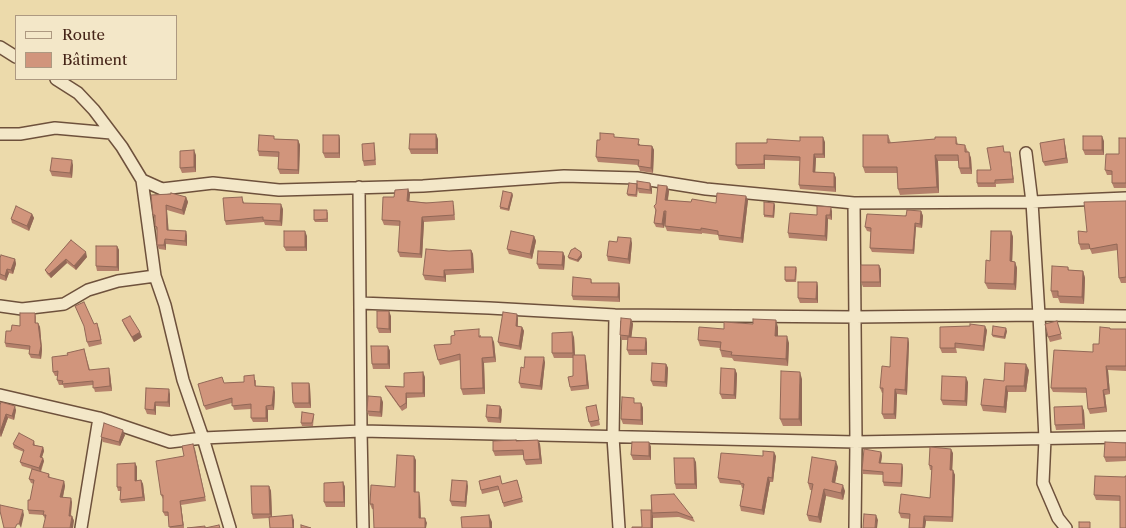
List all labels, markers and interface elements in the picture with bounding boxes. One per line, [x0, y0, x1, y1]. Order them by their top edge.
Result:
legend [15, 15, 178, 80]
text: Route [62, 25, 105, 44]
text: Bâtiment [62, 50, 127, 69]

